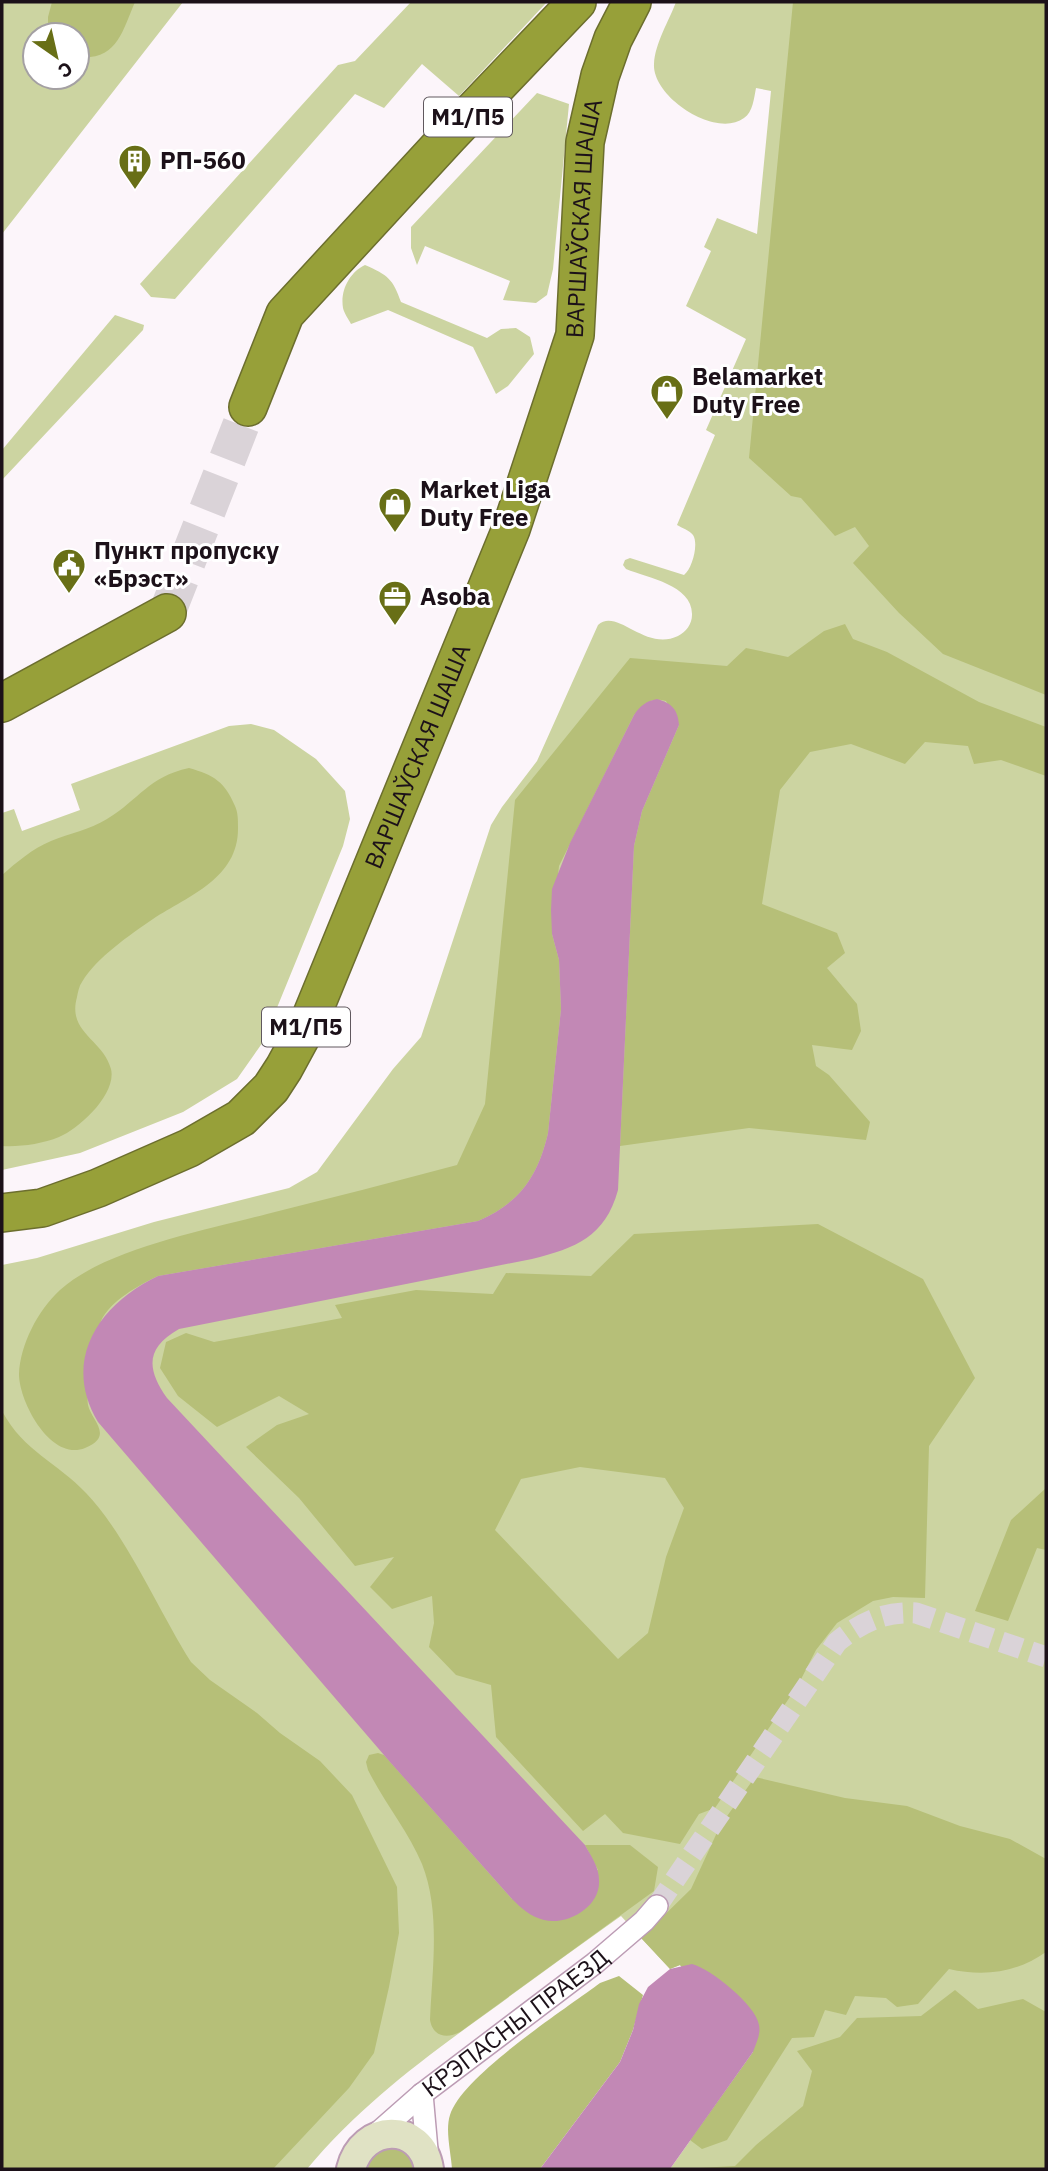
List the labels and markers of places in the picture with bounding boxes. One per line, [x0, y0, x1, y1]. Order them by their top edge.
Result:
building icon: РП-560 [116, 142, 154, 191]
place label: РП-560 [160, 144, 246, 176]
place label: Belamarket Duty Free [692, 360, 823, 420]
shop icon: Belamarket Duty Free [648, 372, 686, 421]
place label: Market Liga Duty Free [420, 473, 551, 533]
shop icon: Market Liga Duty Free [376, 485, 414, 534]
place label: Пункт пропуску «Брэст» [94, 534, 279, 594]
public building icon: Пункт пропуску «Брэст» [50, 546, 88, 595]
office icon: Asoba [376, 578, 414, 627]
place label: Asoba [420, 580, 490, 612]

